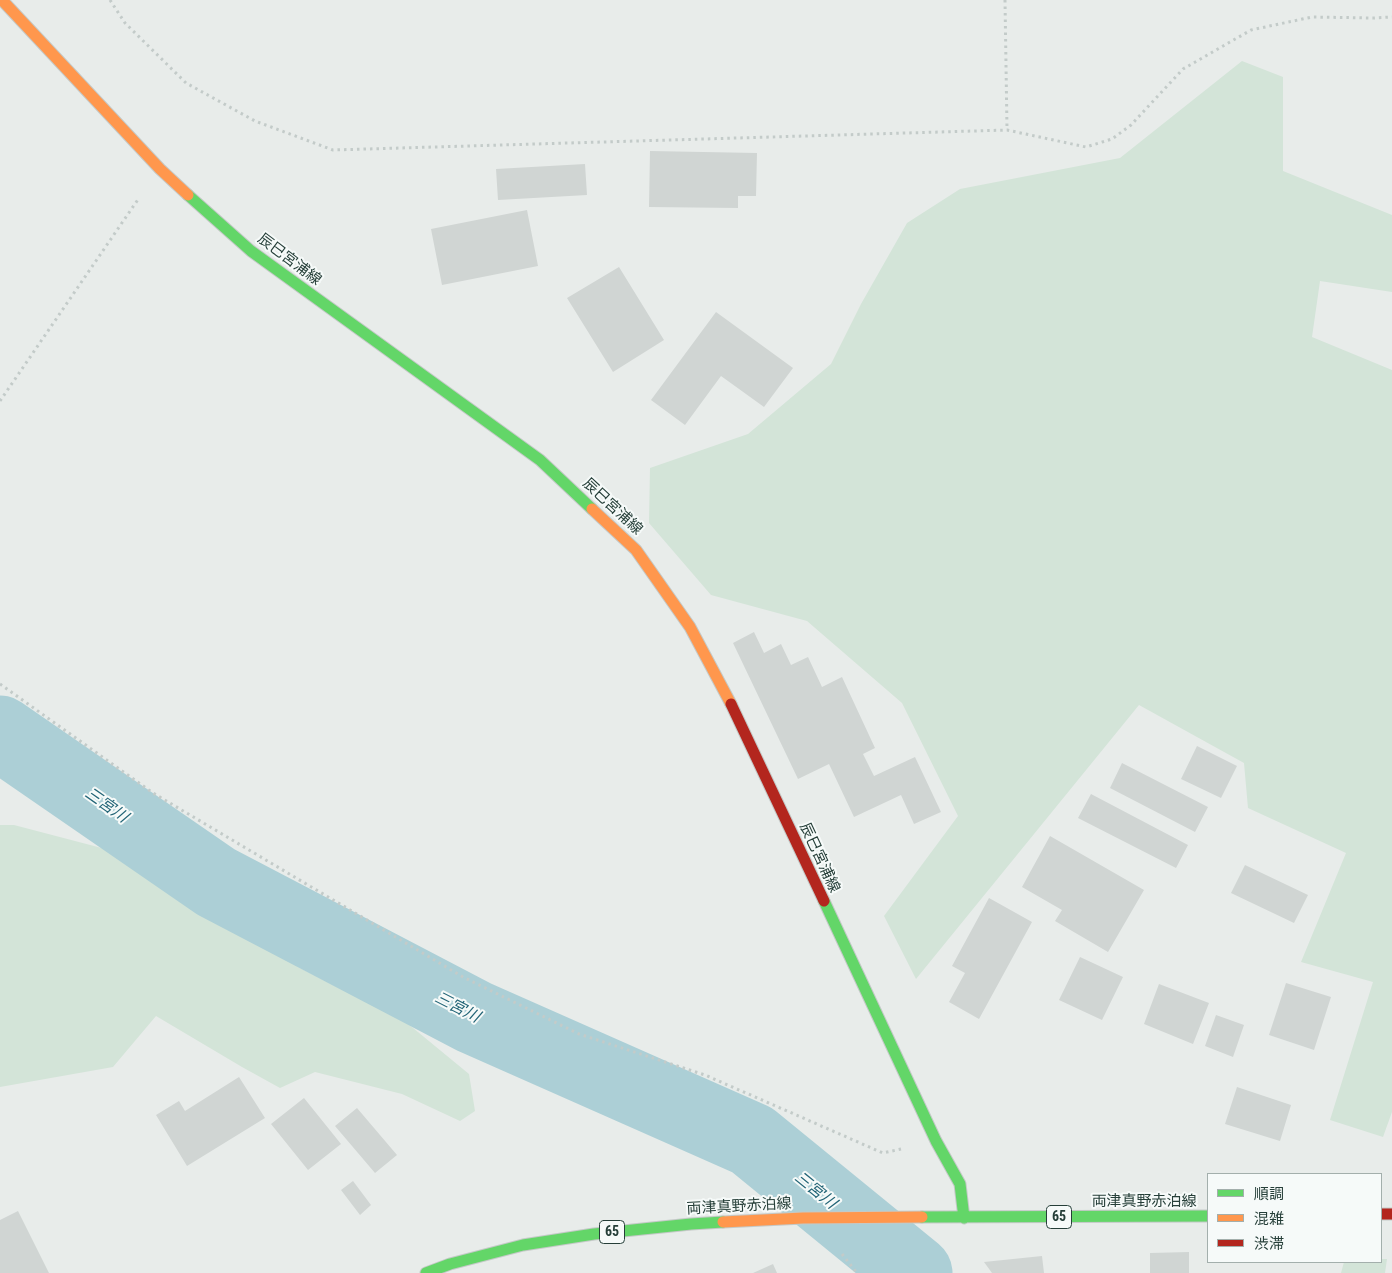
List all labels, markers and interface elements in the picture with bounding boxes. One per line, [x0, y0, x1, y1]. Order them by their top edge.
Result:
street label: 辰巳宮浦線 [254, 230, 324, 290]
street label: 辰巳宮浦線 [578, 475, 646, 539]
water label: 三宮川 [81, 784, 131, 828]
street label: 辰巳宮浦線 [795, 820, 843, 896]
water label: 三宮川 [431, 989, 483, 1027]
water label: 三宮川 [790, 1168, 840, 1214]
legend [1207, 1173, 1382, 1263]
text: 順調 [1254, 1185, 1284, 1203]
street label: 両津真野赤泊線 [1092, 1193, 1196, 1211]
street label: 両津真野赤泊線 [686, 1195, 792, 1219]
road number: 65 [1046, 1206, 1072, 1228]
text: 混雑 [1254, 1210, 1284, 1228]
road number: 65 [600, 1220, 624, 1244]
text: 渋滞 [1254, 1235, 1284, 1253]

